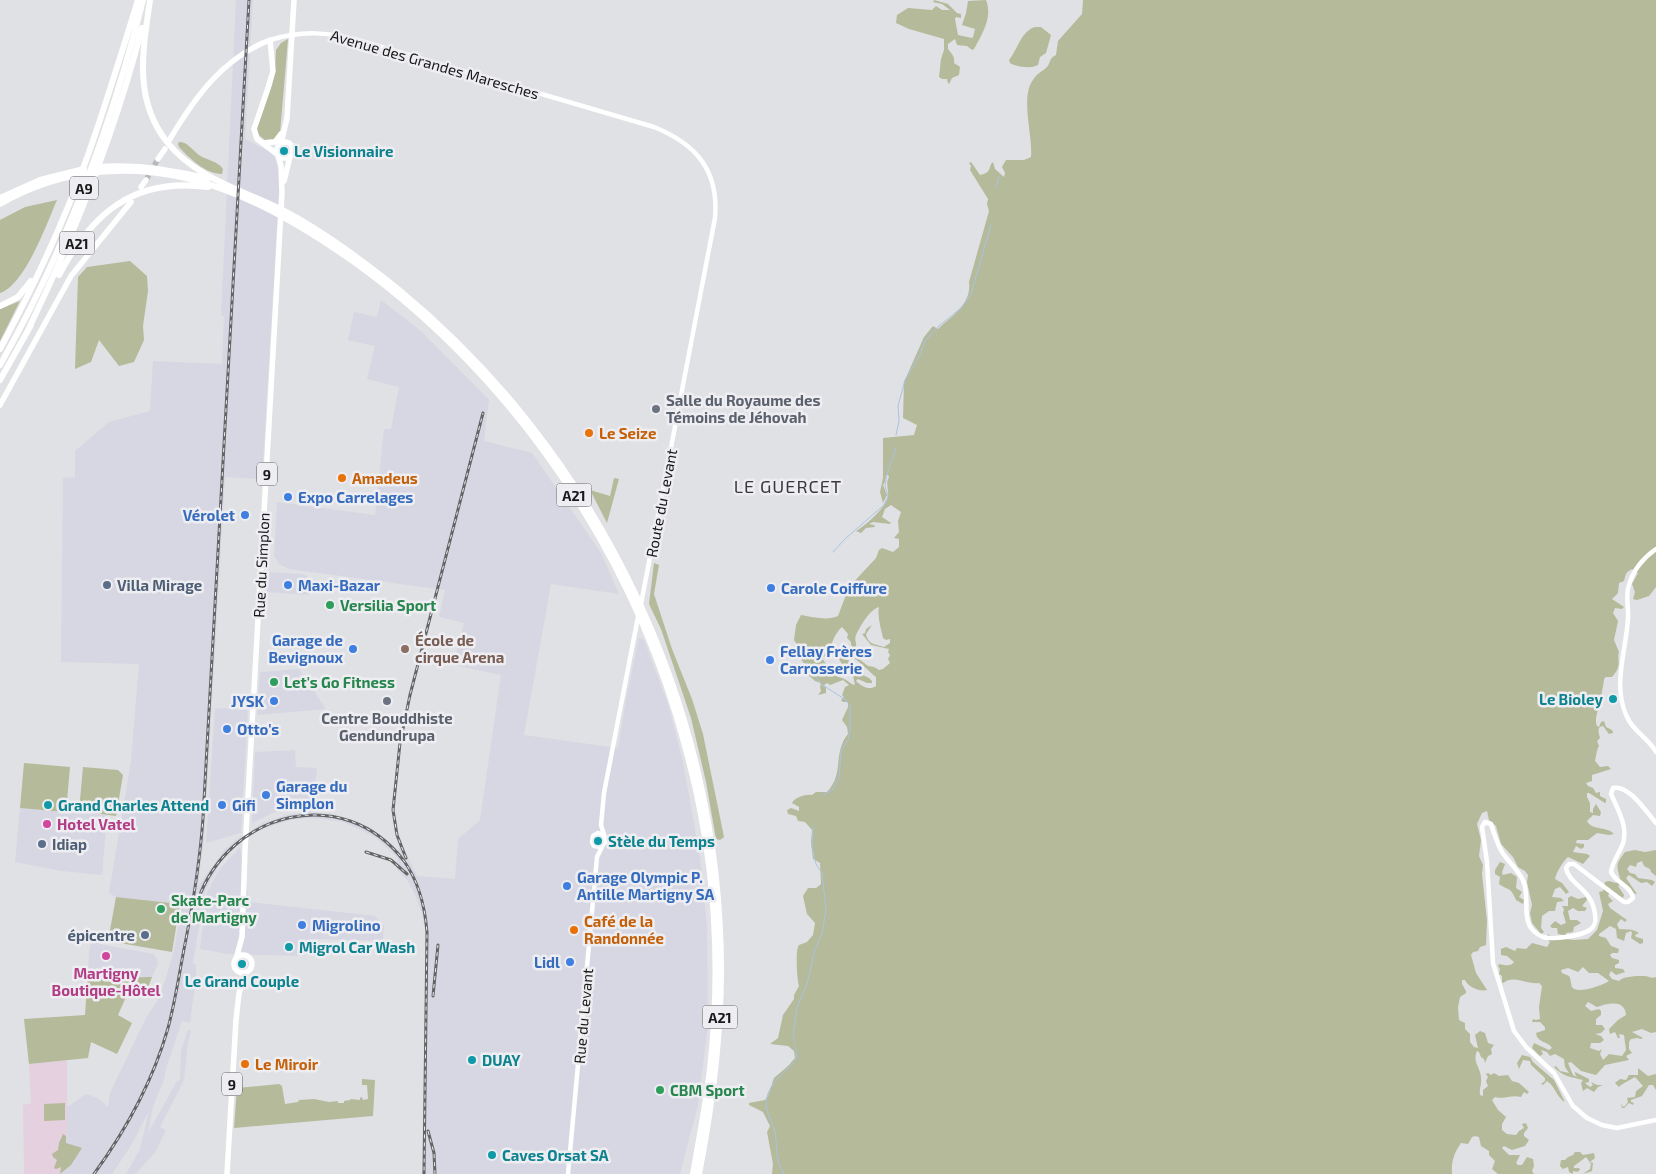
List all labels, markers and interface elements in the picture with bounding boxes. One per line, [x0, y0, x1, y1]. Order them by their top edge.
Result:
street label: Avenue des Grandes Maresches [329, 26, 541, 102]
place label: Le Visionnaire [294, 142, 394, 160]
marker: Le Visionnaire [278, 145, 290, 157]
road number: A9 [70, 177, 98, 200]
road number: A21 [60, 232, 94, 254]
place label: Salle du Royaume des Témoins de Jéhovah [666, 391, 820, 426]
marker: Salle du Royaume des Témoins de Jéhovah [650, 403, 662, 415]
place label: Le Seize [599, 424, 656, 442]
marker: Le Seize [583, 427, 595, 439]
street label: Route du Levant [642, 447, 680, 559]
road number: 9 [257, 462, 277, 486]
place label: Amadeus [352, 469, 418, 487]
marker: Amadeus [336, 472, 348, 484]
district label: LE GUERCET [734, 475, 842, 497]
road number: A21 [556, 484, 592, 506]
place label: Expo Carrelages [298, 488, 413, 506]
marker: Expo Carrelages [282, 491, 294, 503]
place label: Vérolet [183, 506, 235, 524]
marker: Vérolet [239, 509, 251, 521]
street label: Rue du Simplon [249, 512, 273, 618]
place label: Villa Mirage [117, 576, 202, 594]
place label: Maxi-Bazar [298, 576, 381, 594]
marker: Villa Mirage [101, 579, 113, 591]
marker: Maxi-Bazar [282, 579, 294, 591]
place label: Carole Coiffure [781, 579, 887, 597]
marker: Carole Coiffure [765, 582, 777, 594]
place label: Versilia Sport [340, 596, 436, 614]
marker: Versilia Sport [324, 599, 336, 611]
place label: École de cirque Arena [415, 630, 504, 666]
place label: Garage de Bevignoux [268, 631, 343, 666]
place label: Fellay Frères Carrosserie [780, 642, 872, 677]
marker: Garage de Bevignoux [347, 643, 359, 655]
marker: École de cirque Arena [399, 643, 411, 655]
marker: Fellay Frères Carrosserie [764, 654, 776, 666]
place label: Let's Go Fitness [284, 673, 395, 691]
marker: Let's Go Fitness [268, 676, 280, 688]
place label: Le Bioley [1539, 690, 1603, 709]
place label: JYSK [231, 692, 264, 710]
marker: Le Bioley [1607, 693, 1619, 705]
marker: JYSK [268, 695, 280, 707]
marker: Centre Bouddhiste Gendundrupa [381, 695, 393, 707]
place label: Centre Bouddhiste Gendundrupa [321, 709, 453, 744]
place label: Otto's [237, 720, 279, 738]
marker: Otto's [221, 723, 233, 735]
place label: Garage du Simplon [276, 777, 347, 812]
marker: Garage du Simplon [260, 789, 272, 801]
place label: Grand Charles Attend [58, 796, 209, 814]
place label: Gifi [232, 796, 256, 814]
marker: Grand Charles Attend [42, 799, 54, 811]
marker: Gifi [216, 799, 228, 811]
place label: Hotel Vatel [57, 815, 136, 833]
marker: Hotel Vatel [41, 818, 53, 830]
place label: Stèle du Temps [608, 832, 715, 850]
place label: Idiap [52, 835, 87, 853]
marker: Stèle du Temps [592, 835, 604, 847]
marker: Idiap [36, 838, 48, 850]
place label: Garage Olympic P. Antille Martigny SA [577, 868, 715, 904]
marker: Garage Olympic P. Antille Martigny SA [561, 880, 573, 892]
place label: Skate-Parc de Martigny [171, 891, 257, 927]
marker: Skate-Parc de Martigny [155, 903, 167, 915]
place label: Café de la Randonnée [584, 912, 664, 947]
place label: Migrolino [312, 916, 381, 934]
marker: Migrolino [296, 919, 308, 931]
marker: Café de la Randonnée [568, 924, 580, 936]
place label: épicentre [67, 926, 135, 944]
marker: épicentre [139, 929, 151, 941]
place label: Migrol Car Wash [299, 938, 415, 956]
marker: Migrol Car Wash [283, 941, 295, 953]
marker: Martigny Boutique-Hôtel [100, 950, 112, 962]
place label: Lidl [534, 953, 560, 971]
marker: Lidl [564, 956, 576, 968]
marker: Le Grand Couple [236, 958, 248, 970]
place label: Martigny Boutique-Hôtel [52, 964, 160, 999]
street label: Rue du Levant [570, 967, 596, 1065]
place label: Le Grand Couple [185, 972, 299, 990]
road number: A21 [702, 1006, 738, 1028]
place label: DUAY [482, 1051, 521, 1069]
marker: DUAY [466, 1054, 478, 1066]
place label: Le Miroir [255, 1055, 319, 1073]
marker: Le Miroir [239, 1058, 251, 1070]
road number: 9 [222, 1072, 242, 1096]
place label: CBM Sport [670, 1081, 745, 1099]
marker: CBM Sport [654, 1084, 666, 1096]
place label: Caves Orsat SA [502, 1146, 609, 1164]
marker: Caves Orsat SA [486, 1149, 498, 1161]

